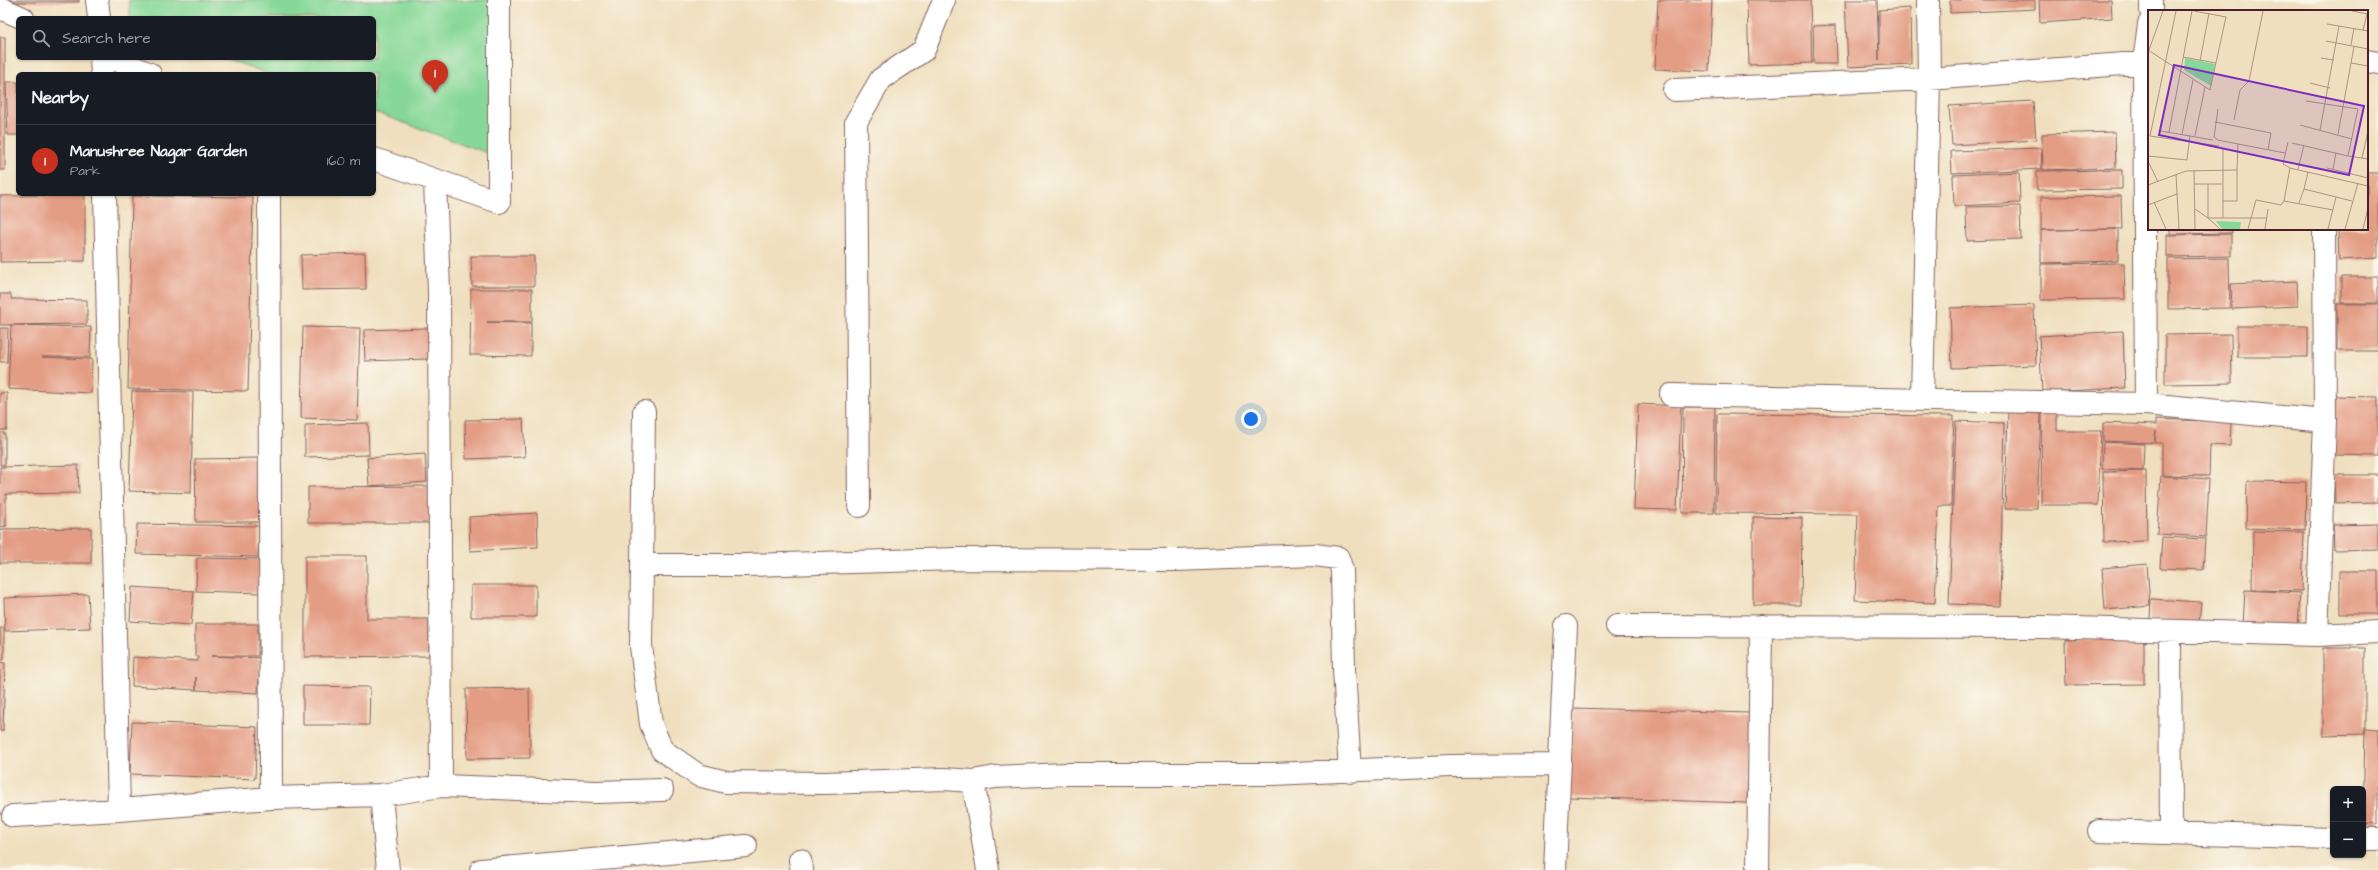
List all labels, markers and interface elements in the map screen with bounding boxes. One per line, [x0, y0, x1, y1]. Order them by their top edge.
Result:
inset map [2148, 10, 2368, 230]
search box [16, 16, 376, 60]
icon: search [30, 27, 52, 49]
text: Search here [62, 28, 151, 49]
pin: 1 [422, 60, 448, 93]
text: Nearby [32, 86, 89, 110]
text: Manushree Nagar Garden [70, 141, 247, 162]
text: 1 [44, 152, 46, 170]
text: 160 m [327, 152, 360, 170]
text: Park [70, 162, 100, 180]
your location [1241, 409, 1261, 429]
map controls [2330, 786, 2366, 858]
button: + [2330, 786, 2366, 822]
button: − [2330, 822, 2366, 858]

